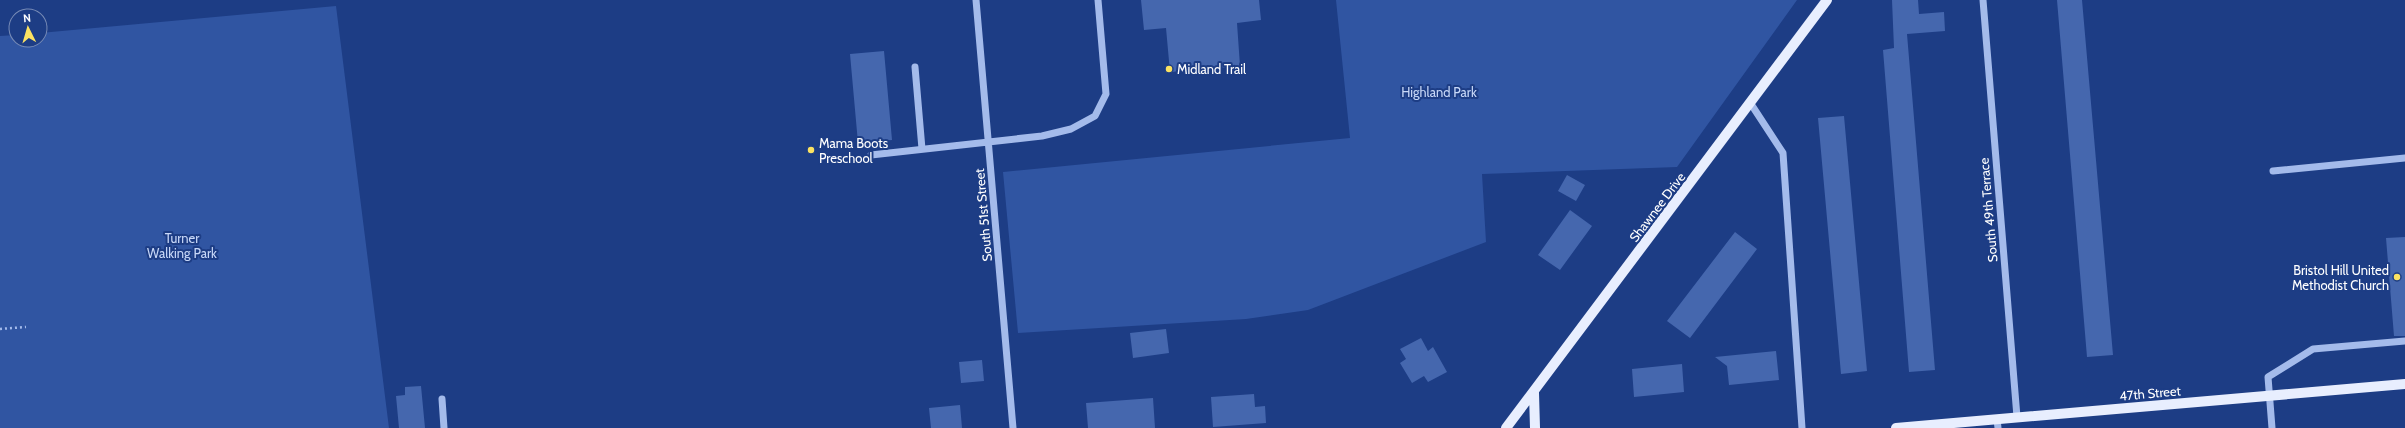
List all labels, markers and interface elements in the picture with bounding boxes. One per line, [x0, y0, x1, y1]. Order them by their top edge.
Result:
north arrow [8, 8, 48, 48]
text: N [23, 11, 32, 25]
place label: Midland Trail [1177, 61, 1246, 77]
marker: Midland Trail [1164, 64, 1174, 74]
park label: Highland Park [1401, 84, 1477, 100]
place label: Mama Boots Preschool [819, 135, 889, 166]
marker: Mama Boots Preschool [806, 145, 816, 155]
street label: South 49th Terrace [1975, 157, 2001, 263]
street label: South 51st Street [971, 167, 995, 262]
street label: Shawnee Drive [1626, 169, 1688, 245]
park label: Turner Walking Park [147, 230, 217, 261]
place label: Bristol Hill United Methodist Church [2292, 262, 2389, 293]
marker: Bristol Hill United Methodist Church [2392, 272, 2402, 282]
street label: 47th Street [2119, 382, 2182, 404]

